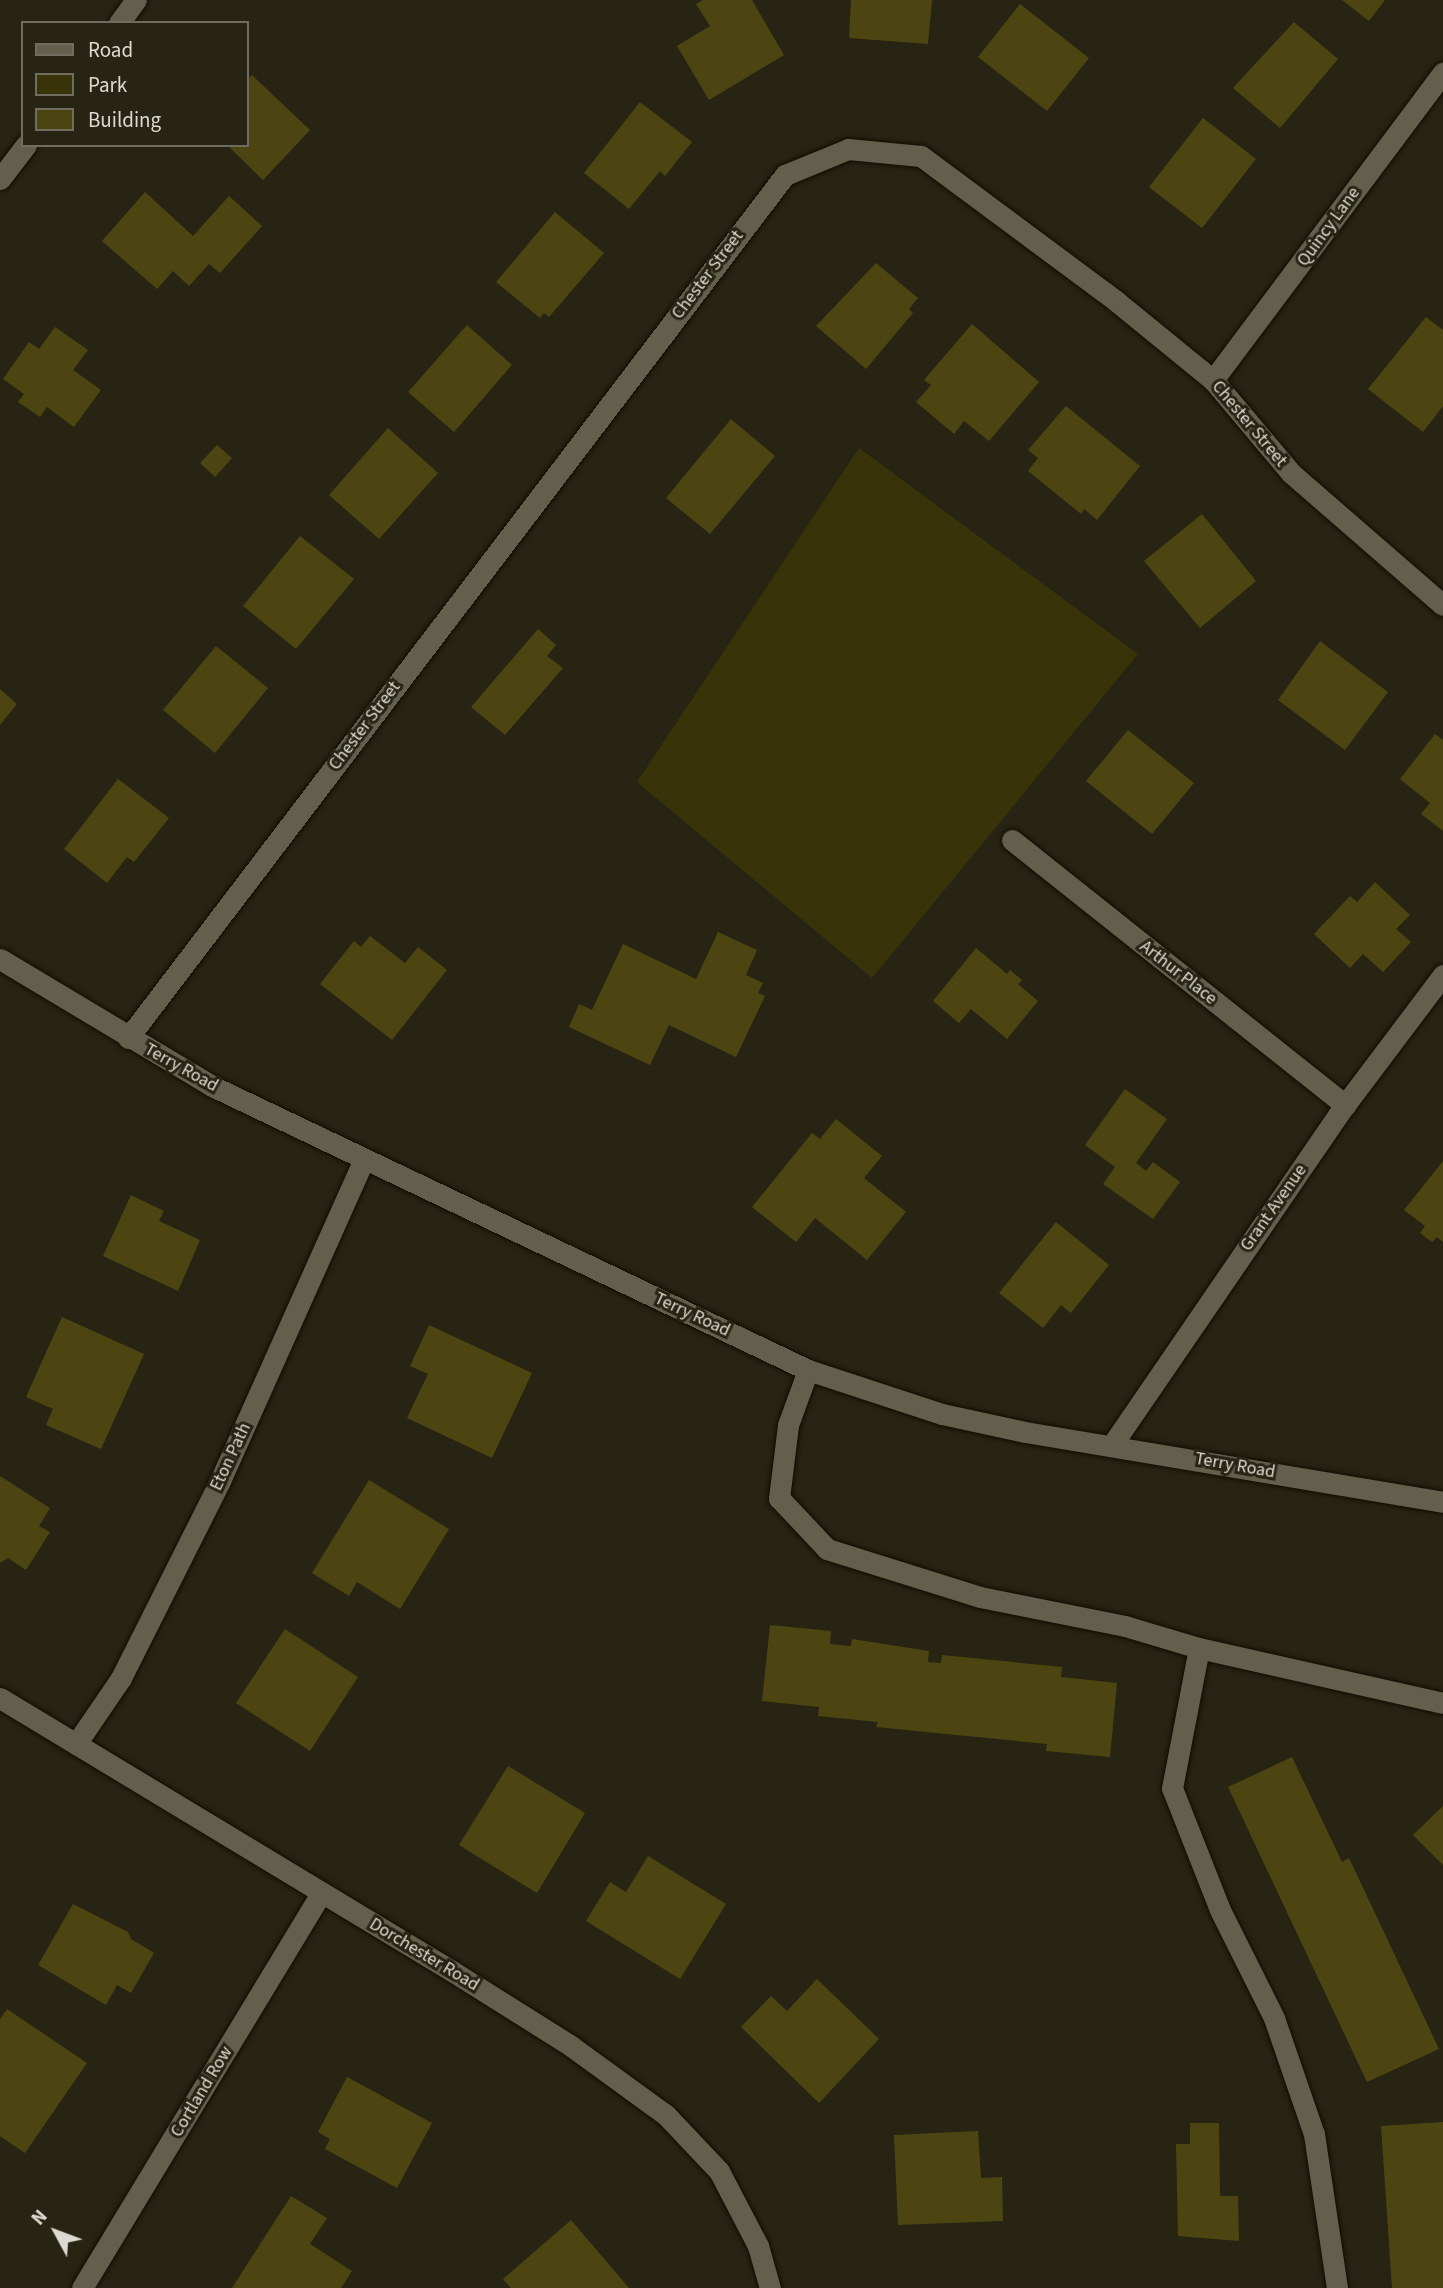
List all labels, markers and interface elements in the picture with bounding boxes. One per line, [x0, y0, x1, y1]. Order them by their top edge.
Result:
legend [21, 21, 248, 147]
text: Road [88, 35, 133, 65]
text: Park [88, 70, 127, 100]
text: Building [88, 105, 161, 135]
street label: Quincy Lane [1293, 183, 1365, 271]
street label: Chester Street [668, 226, 748, 324]
street label: Chester Street [1207, 377, 1291, 471]
street label: Chester Street [325, 677, 405, 775]
street label: Arthur Place [1135, 936, 1221, 1010]
street label: Terry Road [140, 1039, 222, 1097]
street label: Grant Avenue [1236, 1160, 1312, 1256]
street label: Terry Road [651, 1288, 733, 1342]
street label: Eton Path [206, 1420, 256, 1494]
street label: Terry Road [1193, 1448, 1277, 1484]
street label: Dorchester Road [365, 1914, 483, 1996]
street label: Cortland Row [166, 2043, 238, 2141]
north arrow [21, 2197, 91, 2267]
text: N [25, 2204, 54, 2232]

